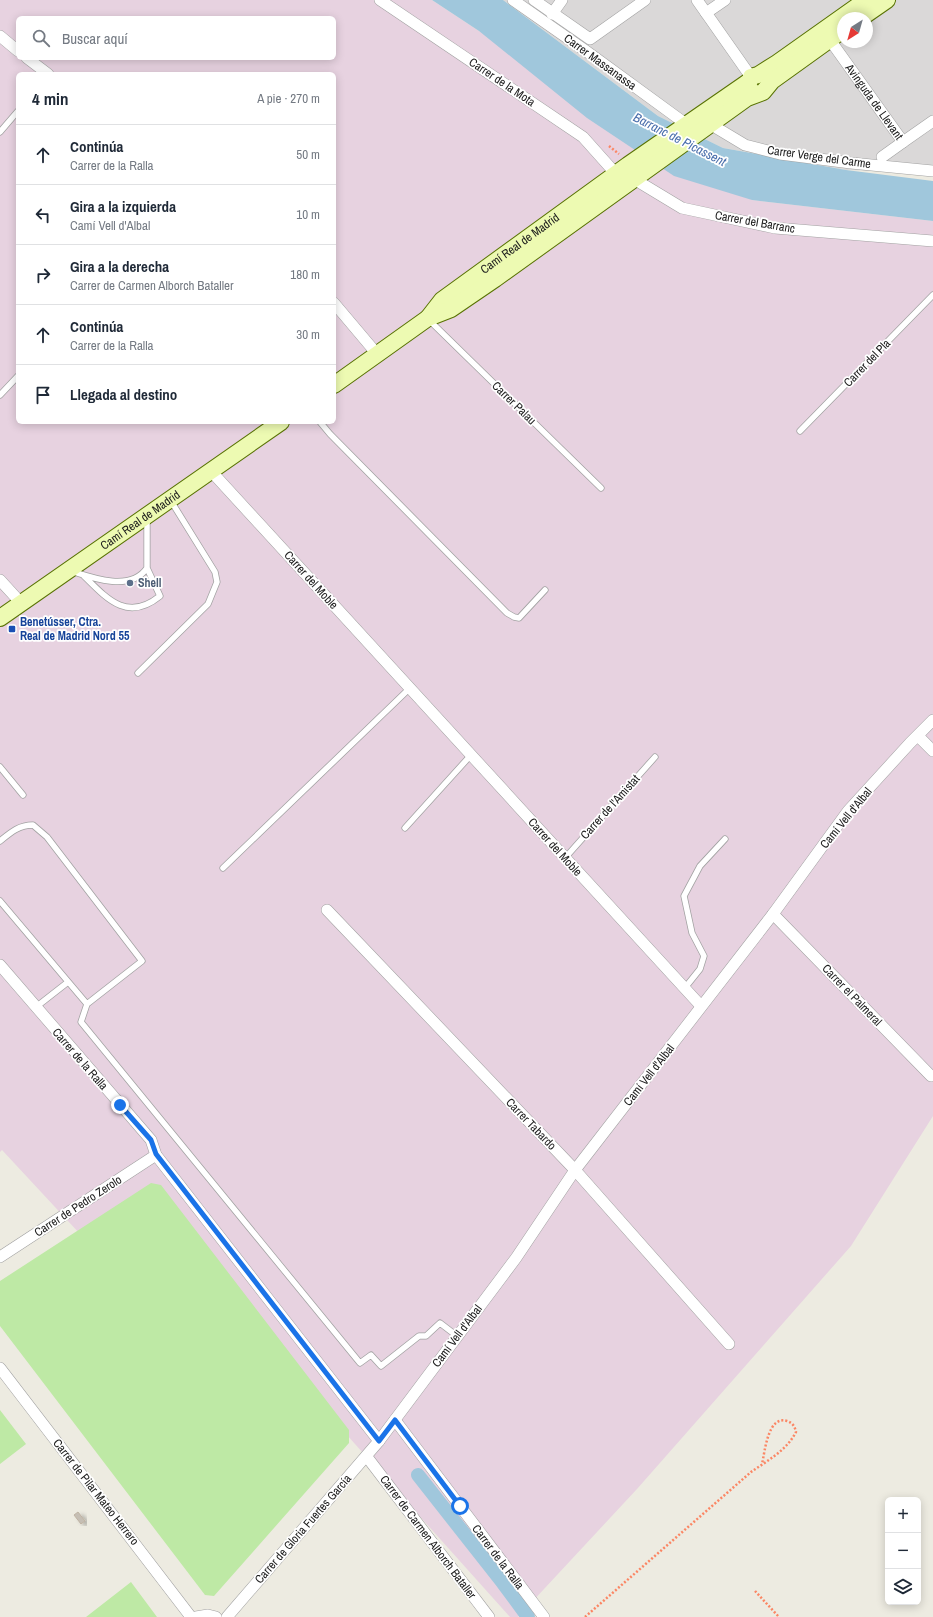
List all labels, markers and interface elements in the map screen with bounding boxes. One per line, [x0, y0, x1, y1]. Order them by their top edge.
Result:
north arrow [837, 12, 873, 48]
search box [16, 16, 336, 60]
icon: search [30, 27, 52, 49]
text: Buscar aquí [62, 28, 128, 49]
street label: Carrer Massanassa [561, 30, 640, 94]
street label: Carrer de la Mota [466, 54, 539, 110]
street label: Avinguda de Llevant [841, 60, 907, 143]
text: 4 min [32, 87, 68, 110]
text: A pie · 270 m [257, 90, 320, 107]
water label: Barranc de Picassent [631, 109, 730, 171]
text: Continúa [70, 136, 123, 157]
street label: Carrer Verge del Carme [766, 142, 872, 172]
icon: ahead [32, 144, 54, 166]
text: 50 m [296, 146, 320, 163]
text: Carrer de la Ralla [70, 157, 154, 174]
text: Gira a la izquierda [70, 196, 176, 217]
icon: left [32, 204, 54, 226]
text: 10 m [296, 206, 320, 223]
street label: Carrer del Barranc [714, 207, 796, 237]
street label: Camí Real de Madrid [477, 209, 562, 277]
text: Camí Vell d'Albal [70, 217, 150, 234]
text: Gira a la derecha [70, 256, 169, 277]
icon: right [32, 264, 54, 286]
text: 180 m [290, 266, 320, 283]
text: Carrer de Carmen Alborch Bataller [70, 277, 234, 294]
text: Continúa [70, 316, 123, 337]
icon: ahead [32, 324, 54, 346]
text: 30 m [296, 326, 320, 343]
street label: Carrer del Pla [840, 335, 894, 390]
text: Carrer de la Ralla [70, 337, 154, 354]
street label: Carrer Palau [488, 378, 540, 428]
icon: arrive [32, 384, 54, 406]
text: Llegada al destino [70, 384, 177, 405]
street label: Camí Real de Madrid [97, 487, 183, 554]
street label: Carrer del Moble [281, 547, 341, 613]
place label: Shell [138, 575, 162, 591]
marker: Shell [125, 578, 135, 588]
place label: Benetússer, Ctra. Real de Madrid Nord 55 [20, 614, 130, 644]
marker: Benetússer, Ctra. Real de Madrid Nord 55 [7, 624, 17, 634]
street label: Carrer de l'Amistat [577, 771, 643, 843]
street label: Camí Vell d'Albal [816, 784, 876, 852]
street label: Carrer del Moble [525, 814, 585, 880]
street label: Carrer el Palmeral [819, 961, 885, 1029]
street label: Carrer de la Ralla [49, 1025, 112, 1094]
street label: Camí Vell d'Albal [620, 1041, 678, 1109]
street label: Carrer Tabardo [502, 1095, 560, 1153]
route end [111, 1096, 129, 1114]
street label: Carrer de Pedro Zerolo [31, 1172, 125, 1240]
street label: Camí Vell d'Albal [428, 1302, 486, 1370]
street label: Carrer de Pilar Mateo Herrero [49, 1436, 143, 1548]
street label: Carrer de Gloria Fuertes García [251, 1471, 355, 1587]
street label: Carrer de Carmen Alborch Bataller [376, 1472, 480, 1603]
route start [451, 1497, 469, 1515]
map controls [885, 1497, 921, 1605]
button: + [885, 1497, 921, 1533]
street label: Carrer de la Ralla [468, 1521, 528, 1593]
button: − [885, 1533, 921, 1569]
button: layers [885, 1569, 921, 1605]

